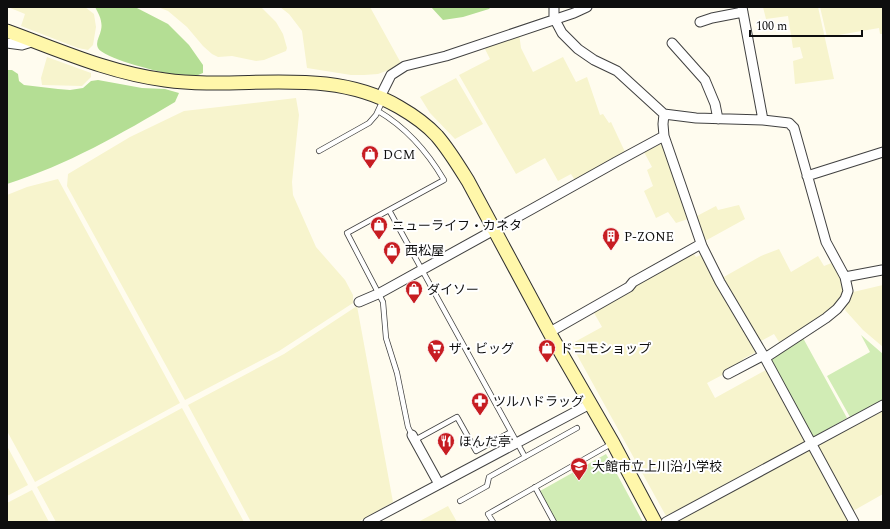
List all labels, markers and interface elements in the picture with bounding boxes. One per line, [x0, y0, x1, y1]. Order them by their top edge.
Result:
scale bar [750, 12, 862, 38]
text: 100 m [756, 17, 787, 36]
shop icon: DCM [360, 144, 380, 169]
place label: DCM [383, 145, 415, 165]
shop icon: ニューライフ・カネタ [369, 215, 389, 240]
place label: ニューライフ・カネタ [392, 216, 522, 236]
building icon: P-ZONE [601, 226, 621, 251]
place label: P-ZONE [624, 227, 674, 247]
shop icon: 西松屋 [382, 240, 402, 265]
place label: 西松屋 [405, 241, 444, 261]
shop icon: ダイソー [404, 279, 424, 304]
place label: ダイソー [427, 280, 479, 300]
supermarket icon: ザ・ビッグ [426, 338, 446, 363]
shop icon: ドコモショップ [537, 338, 557, 363]
place label: ザ・ビッグ [449, 339, 514, 359]
place label: ドコモショップ [560, 339, 651, 359]
pharmacy icon: ツルハドラッグ [470, 391, 490, 416]
place label: ツルハドラッグ [493, 392, 584, 412]
restaurant icon: ほんだ亭 [436, 431, 456, 456]
place label: ほんだ亭 [459, 432, 511, 452]
school or university icon: 大館市立上川沿小学校 [569, 456, 589, 481]
place label: 大館市立上川沿小学校 [592, 457, 722, 477]

